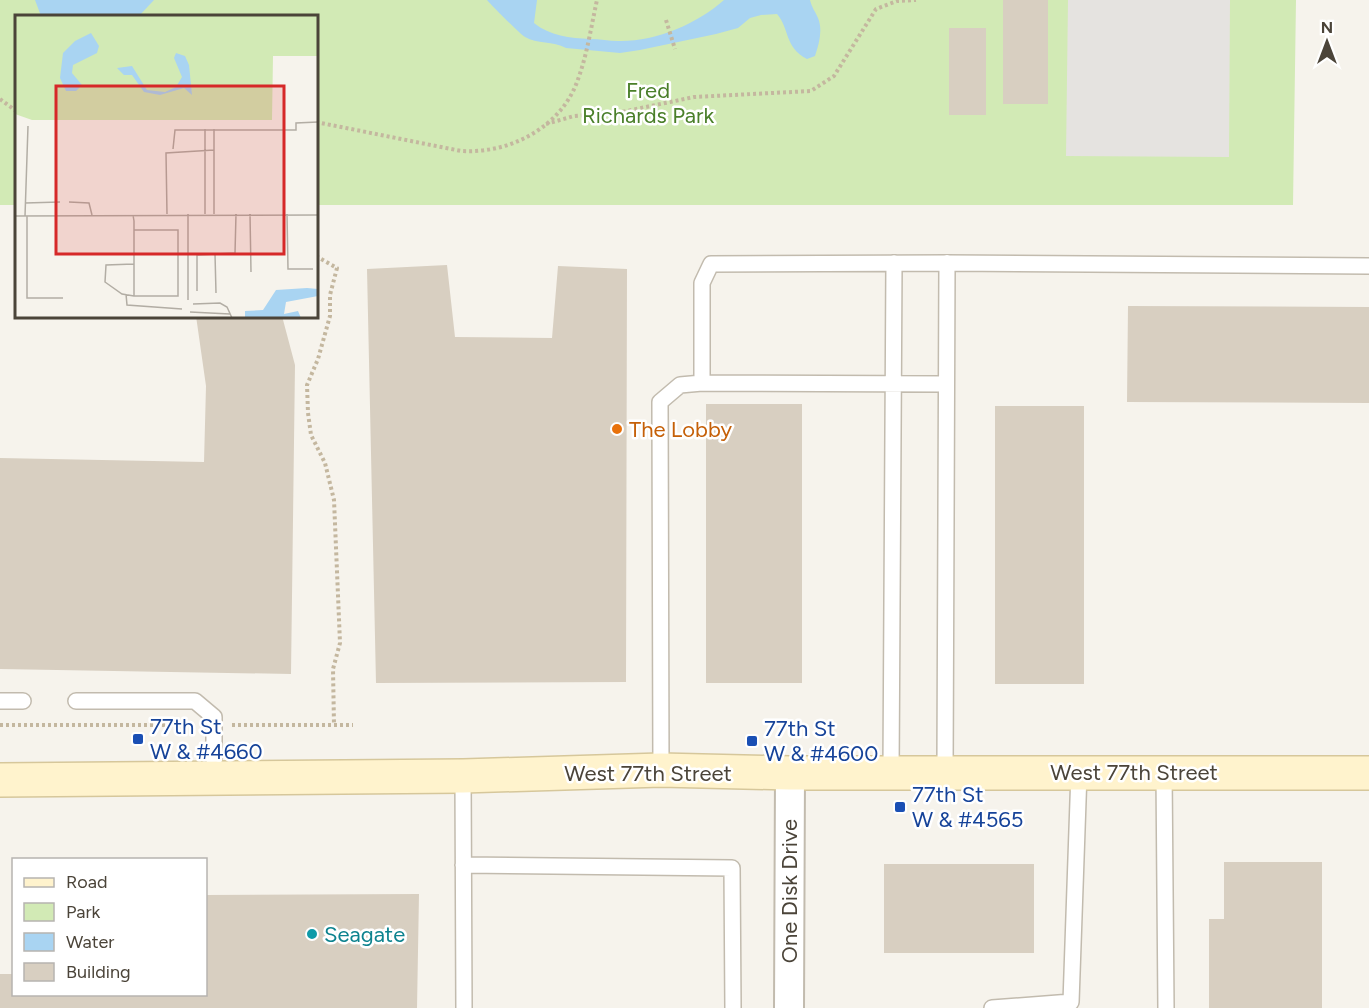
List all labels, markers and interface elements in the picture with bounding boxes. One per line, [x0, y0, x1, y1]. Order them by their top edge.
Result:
north arrow [1297, 12, 1357, 72]
inset map [15, 15, 318, 318]
text: N [1321, 18, 1333, 37]
park label: Fred Richards Park [582, 77, 714, 129]
place label: The Lobby [629, 416, 733, 443]
marker: The Lobby [610, 422, 624, 436]
place label: 77th St W & #4660 [150, 713, 263, 765]
place label: 77th St W & #4600 [764, 715, 878, 767]
marker: 77th St W & #4660 [131, 732, 145, 746]
marker: 77th St W & #4600 [745, 734, 759, 748]
street label: West 77th Street [1050, 759, 1218, 786]
street label: West 77th Street [564, 760, 732, 787]
place label: 77th St W & #4565 [912, 781, 1023, 833]
marker: 77th St W & #4565 [893, 800, 907, 814]
street label: One Disk Drive [776, 819, 803, 963]
legend [12, 858, 207, 996]
text: Road [66, 871, 107, 893]
text: Park [66, 901, 101, 923]
place label: Seagate [324, 921, 405, 948]
marker: Seagate [305, 927, 319, 941]
text: Water [66, 931, 114, 953]
text: Building [66, 961, 131, 983]

